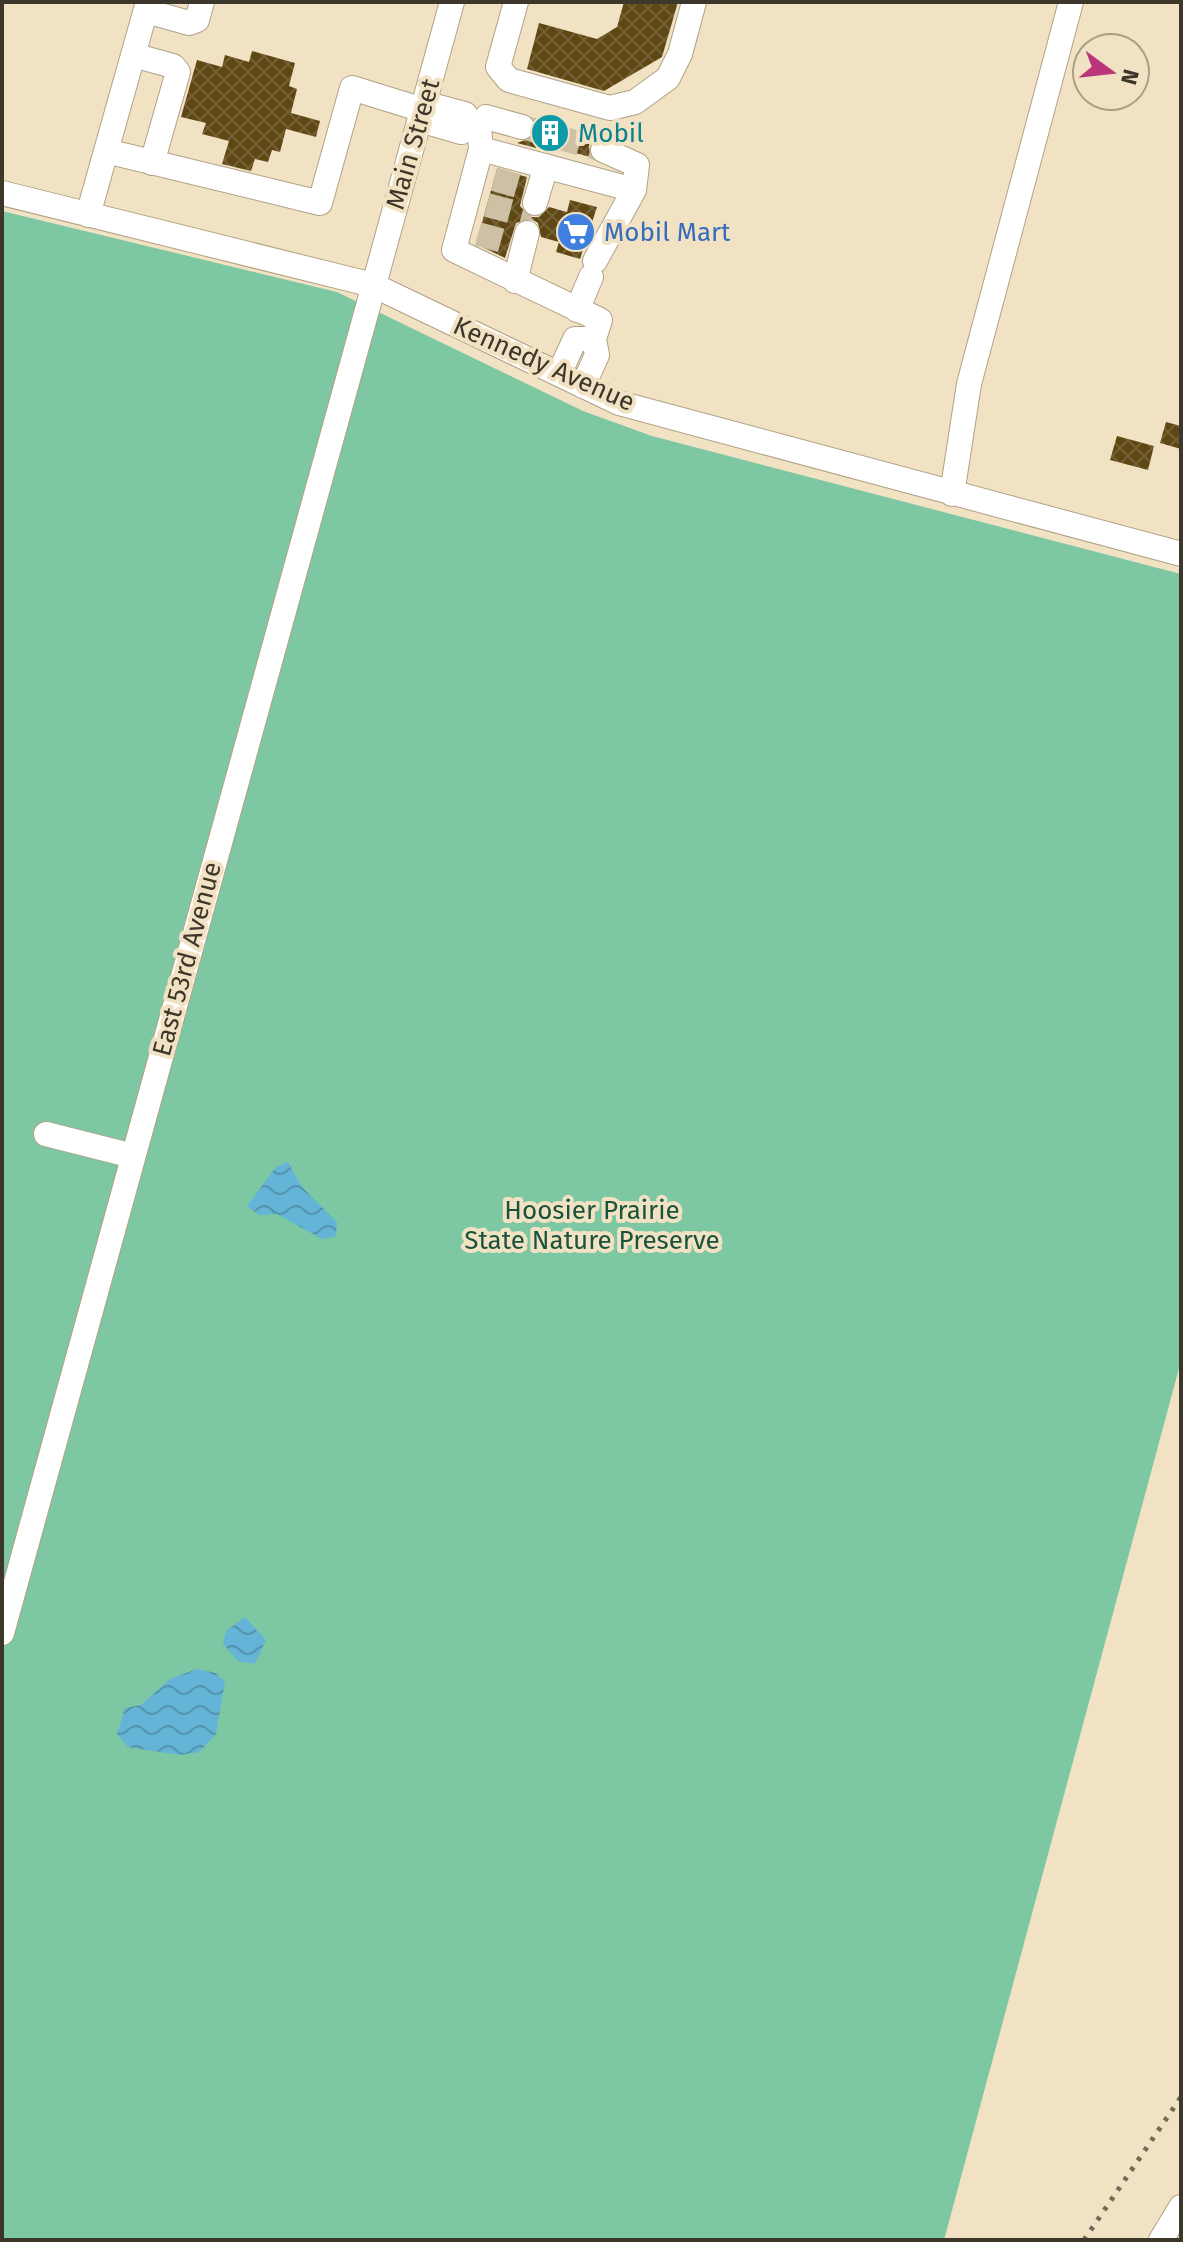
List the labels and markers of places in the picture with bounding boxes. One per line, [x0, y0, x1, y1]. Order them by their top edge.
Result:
building icon: Mobil [529, 112, 571, 154]
place label: Mobil [578, 118, 644, 149]
supermarket icon: Mobil Mart [555, 211, 597, 253]
place label: Mobil Mart [604, 217, 731, 248]

